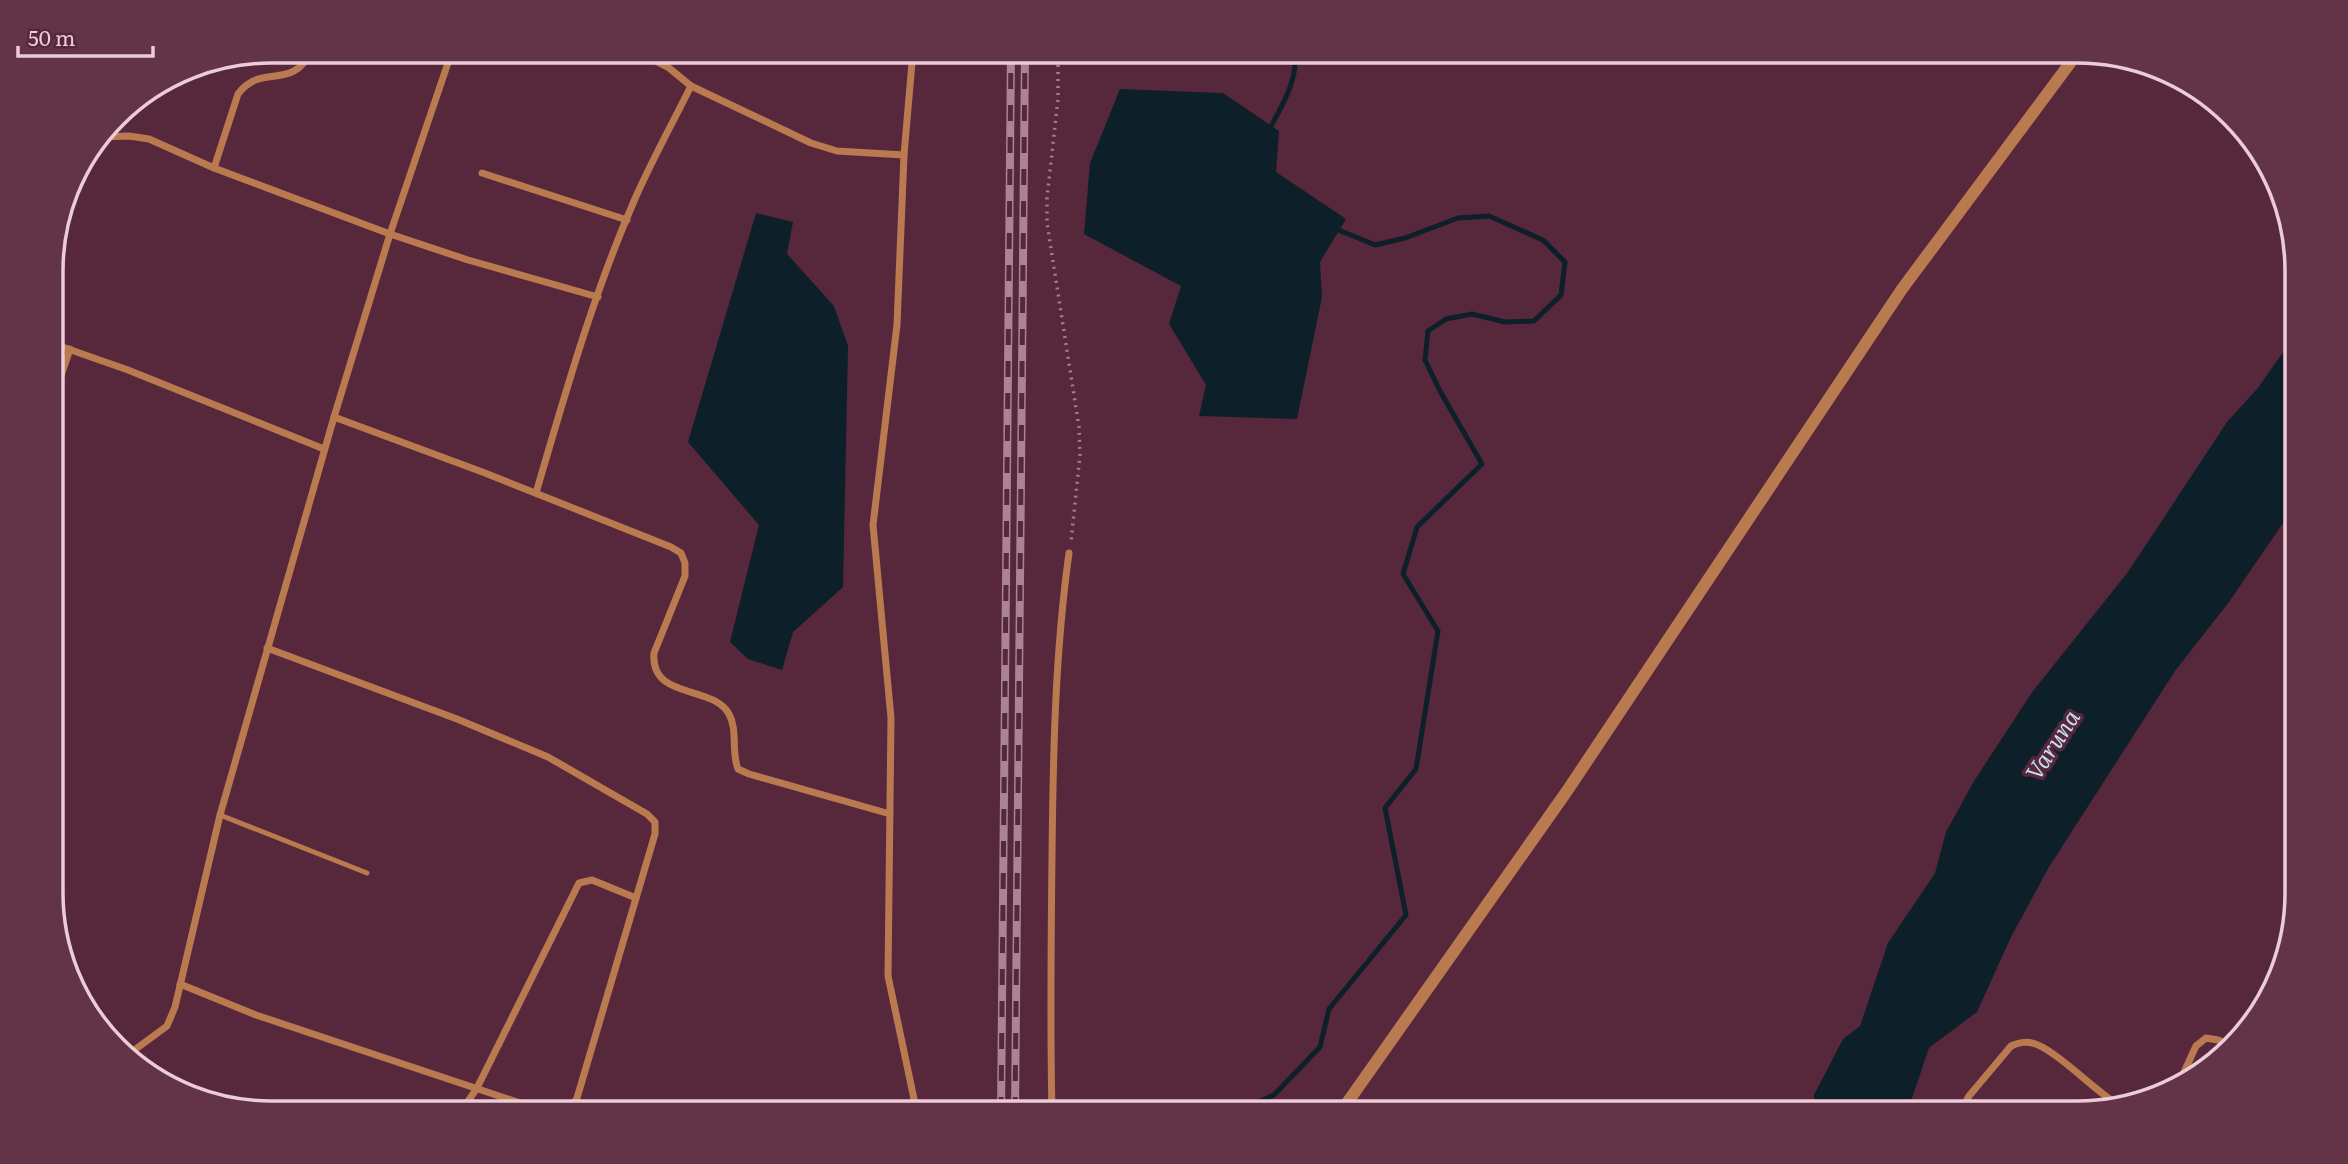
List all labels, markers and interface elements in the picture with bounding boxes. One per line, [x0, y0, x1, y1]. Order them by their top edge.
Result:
scale bar [18, 14, 152, 58]
text: 50 m [28, 21, 75, 52]
water label: Varuna [2016, 702, 2087, 786]

